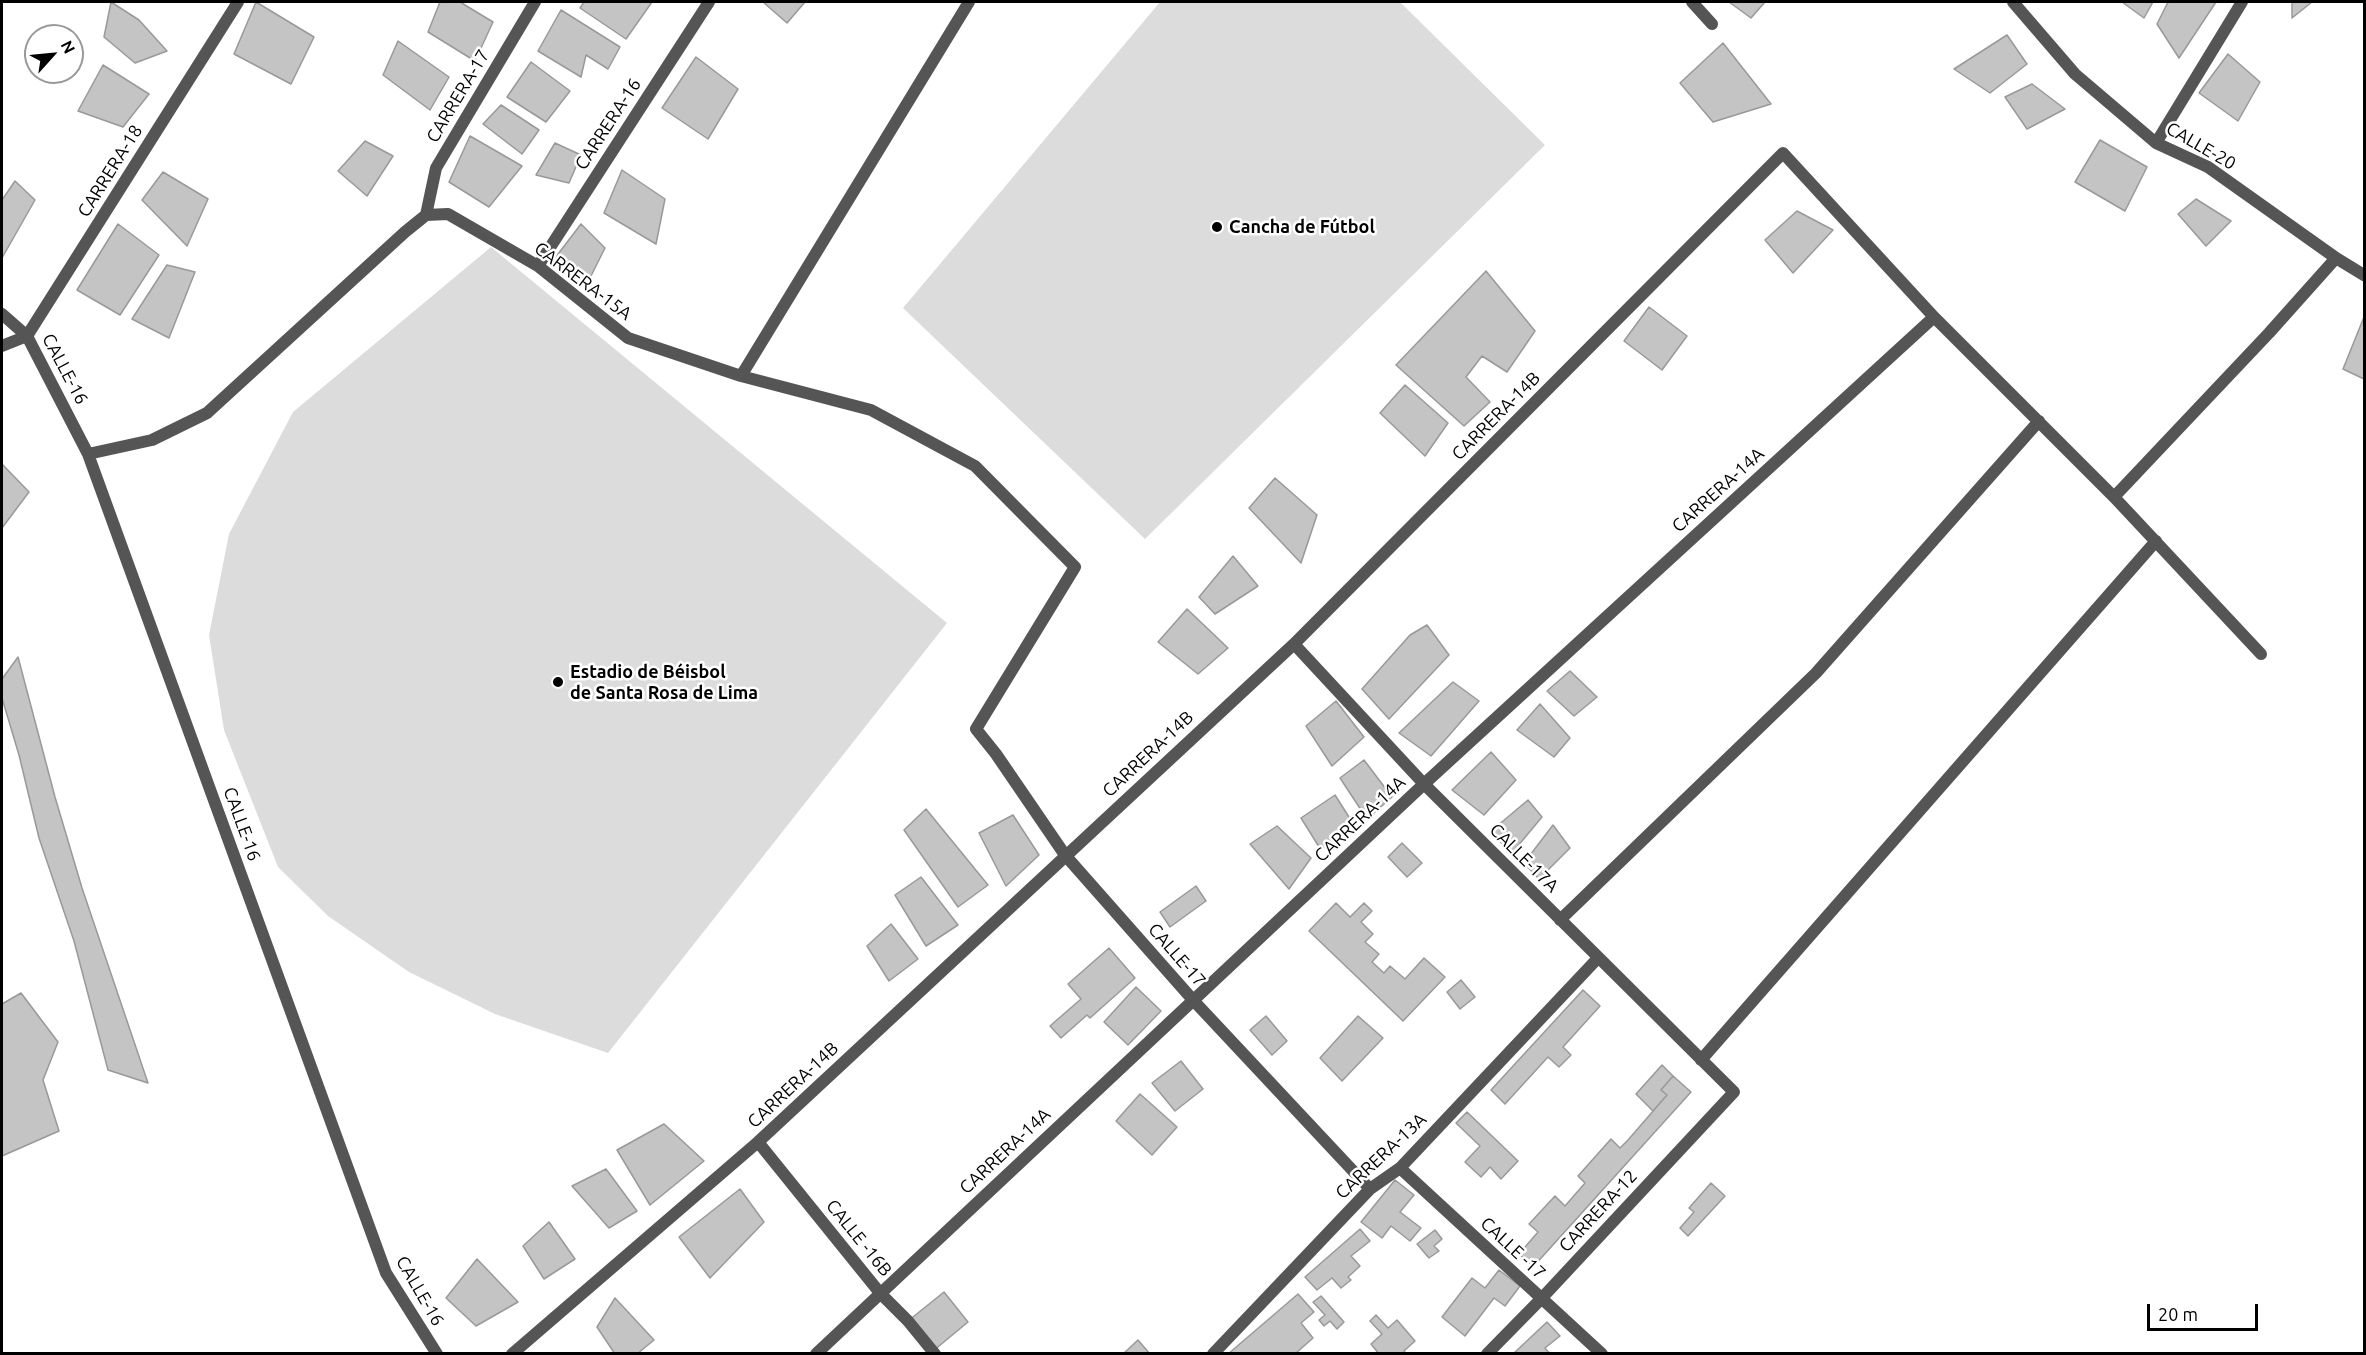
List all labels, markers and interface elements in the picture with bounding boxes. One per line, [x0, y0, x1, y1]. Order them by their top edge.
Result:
north arrow [24, 24, 84, 84]
text: N [58, 37, 79, 56]
street label: CARRERA-17 [422, 46, 494, 146]
street label: CARRERA-16 [570, 74, 646, 174]
street label: CALLE-20 [2162, 117, 2240, 175]
street label: CARRERA-18 [73, 121, 147, 221]
place label: Cancha de Fútbol [1229, 216, 1375, 238]
marker: Cancha de Fútbol [1210, 220, 1224, 234]
street label: CARRERA-15A [530, 237, 636, 325]
street label: CALLE-16 [37, 330, 93, 408]
street label: CARRERA-14B [1447, 367, 1545, 465]
street label: CARRERA-14A [1668, 443, 1768, 537]
place label: Estadio de Béisbol de Santa Rosa de Lima [570, 661, 758, 704]
marker: Estadio de Béisbol de Santa Rosa de Lima [551, 675, 565, 689]
street label: CARRERA-14B [1098, 707, 1198, 801]
street label: CARRERA-14A [1310, 771, 1410, 867]
street label: CALLE-16 [219, 784, 265, 864]
street label: CALLE-17A [1485, 819, 1563, 897]
street label: CALLE-17 [1144, 919, 1210, 991]
street label: CARRERA-14B [743, 1038, 843, 1132]
street label: CARRERA-14A [955, 1103, 1055, 1199]
street label: CARRERA-13A [1331, 1108, 1431, 1204]
street label: CARRERA-12 [1554, 1165, 1642, 1257]
street label: CALLE -16B [821, 1195, 897, 1281]
street label: CALLE -17 [1476, 1212, 1550, 1284]
street label: CALLE-16 [391, 1252, 449, 1330]
scale bar [2150, 1292, 2261, 1330]
text: 20 m [2158, 1304, 2198, 1324]

